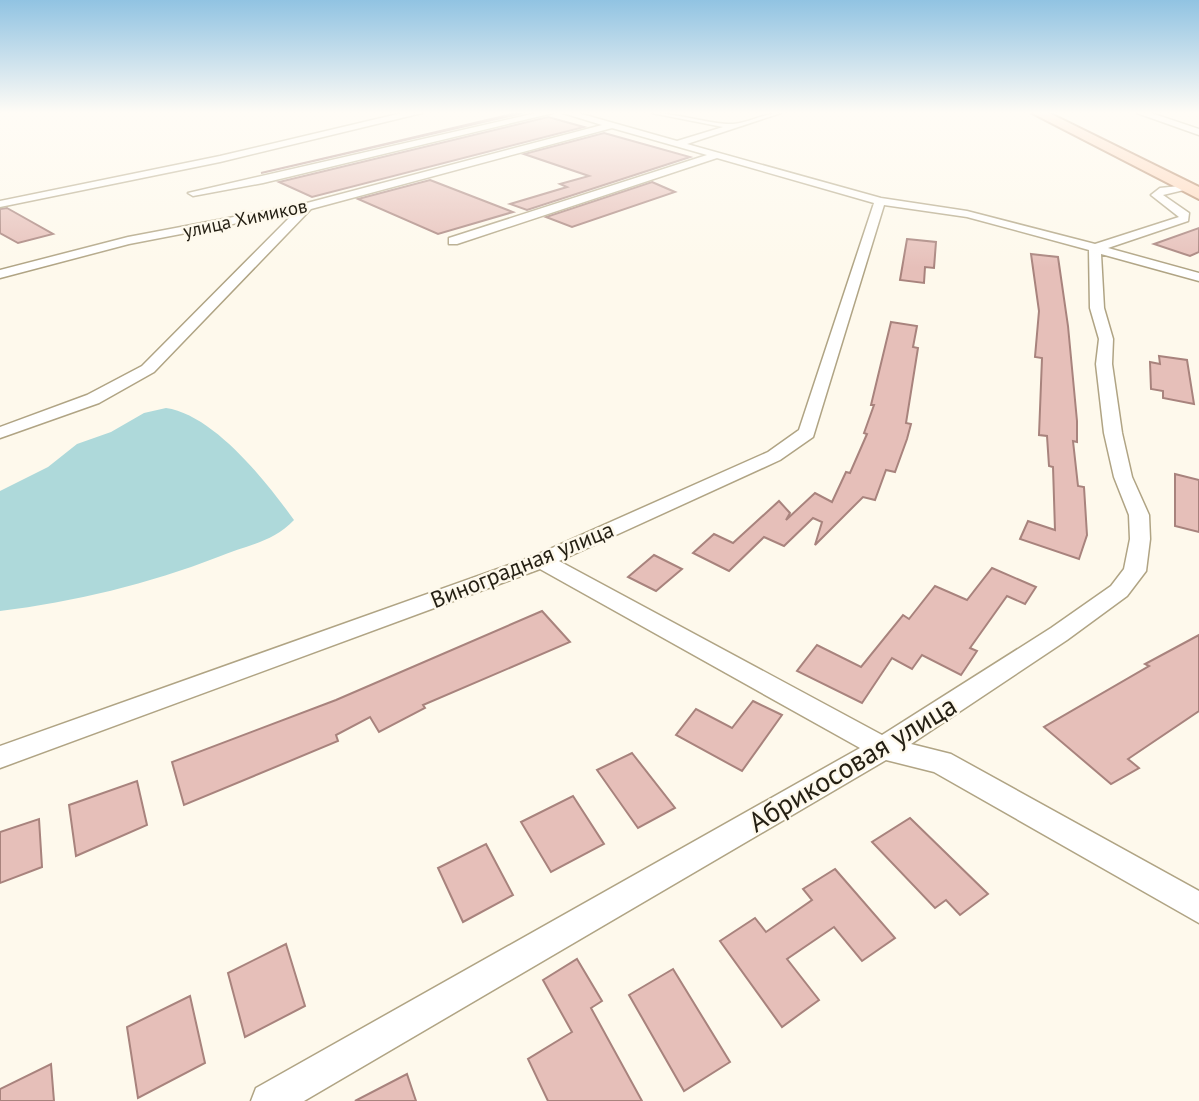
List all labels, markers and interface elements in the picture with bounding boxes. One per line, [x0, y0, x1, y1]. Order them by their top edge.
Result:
street label: улица Химиков [181, 193, 309, 243]
street label: Виноградная улица [426, 514, 618, 614]
street label: Абрикосовая улица [741, 686, 963, 840]

